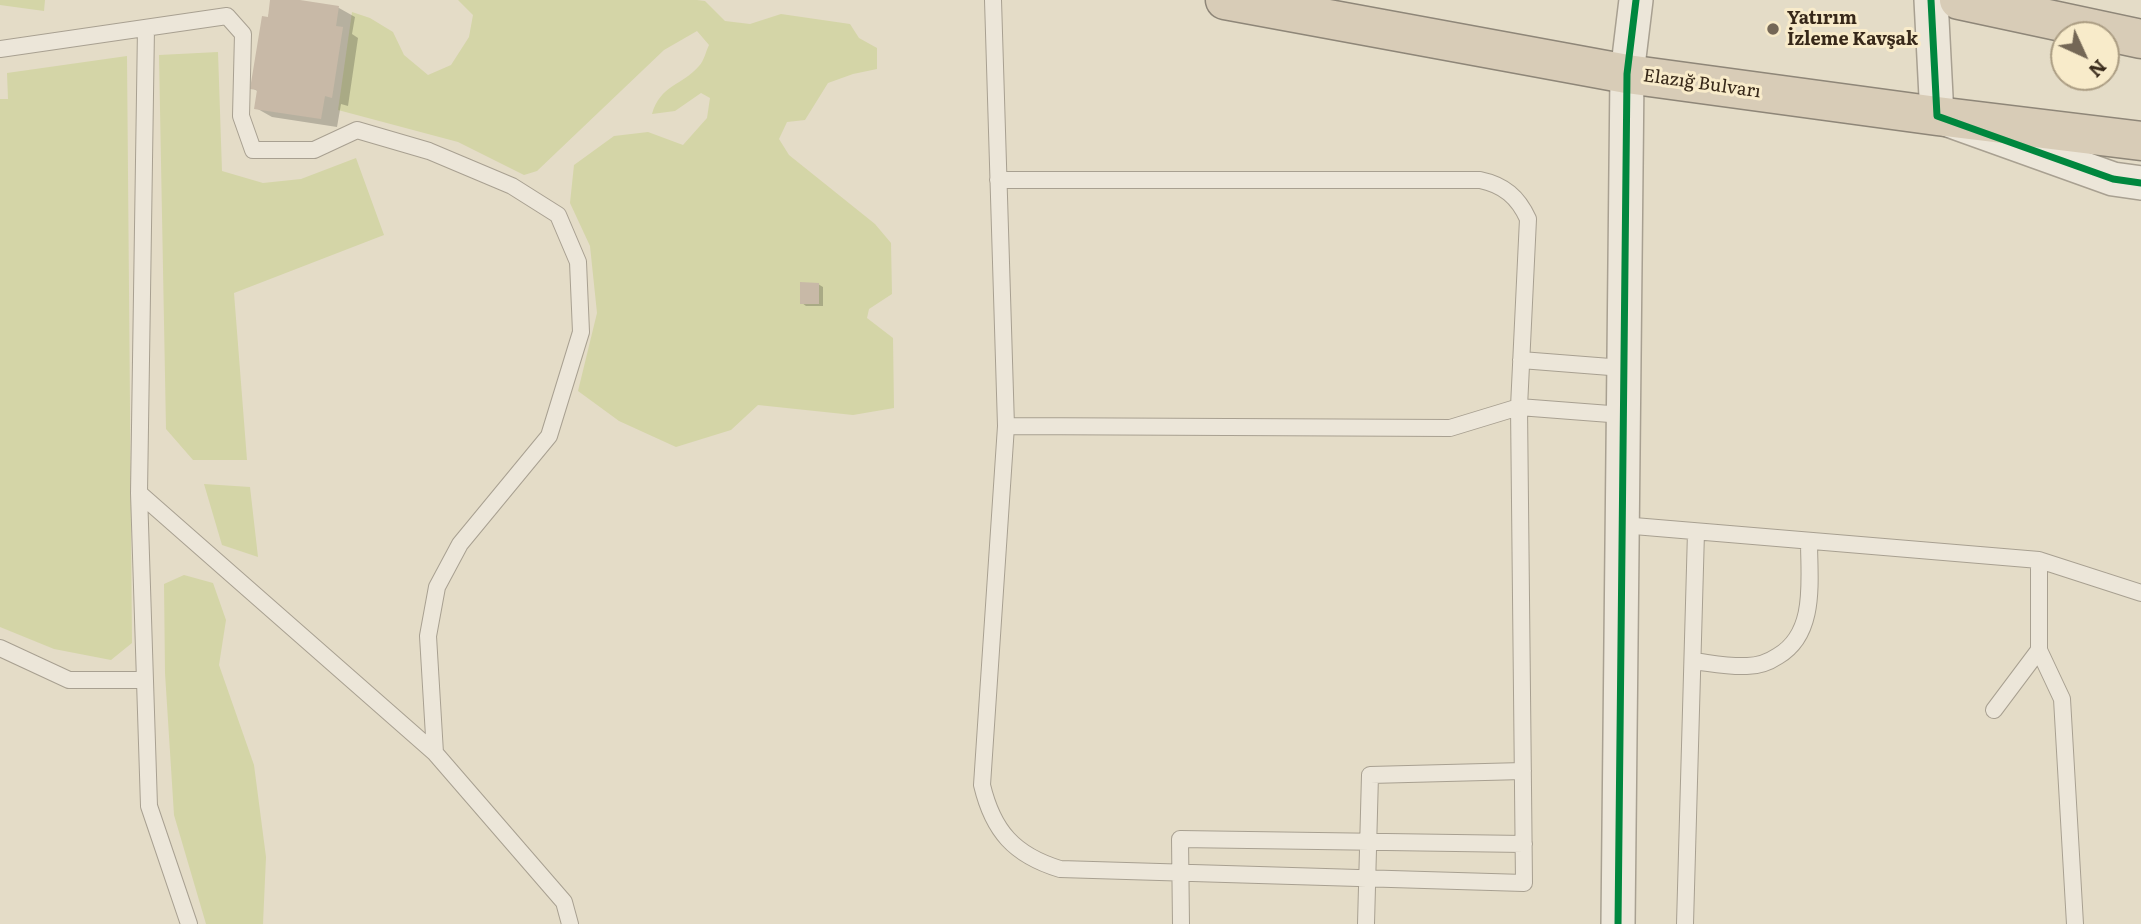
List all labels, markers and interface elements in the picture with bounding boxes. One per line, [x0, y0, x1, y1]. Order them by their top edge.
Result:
place label: Yatırım İzleme Kavşak [1787, 8, 1918, 50]
marker: Yatırım İzleme Kavşak [1765, 21, 1781, 37]
north arrow [2050, 21, 2120, 91]
text: N [2083, 54, 2114, 85]
street label: Elazığ Bulvarı [1642, 65, 1762, 103]

